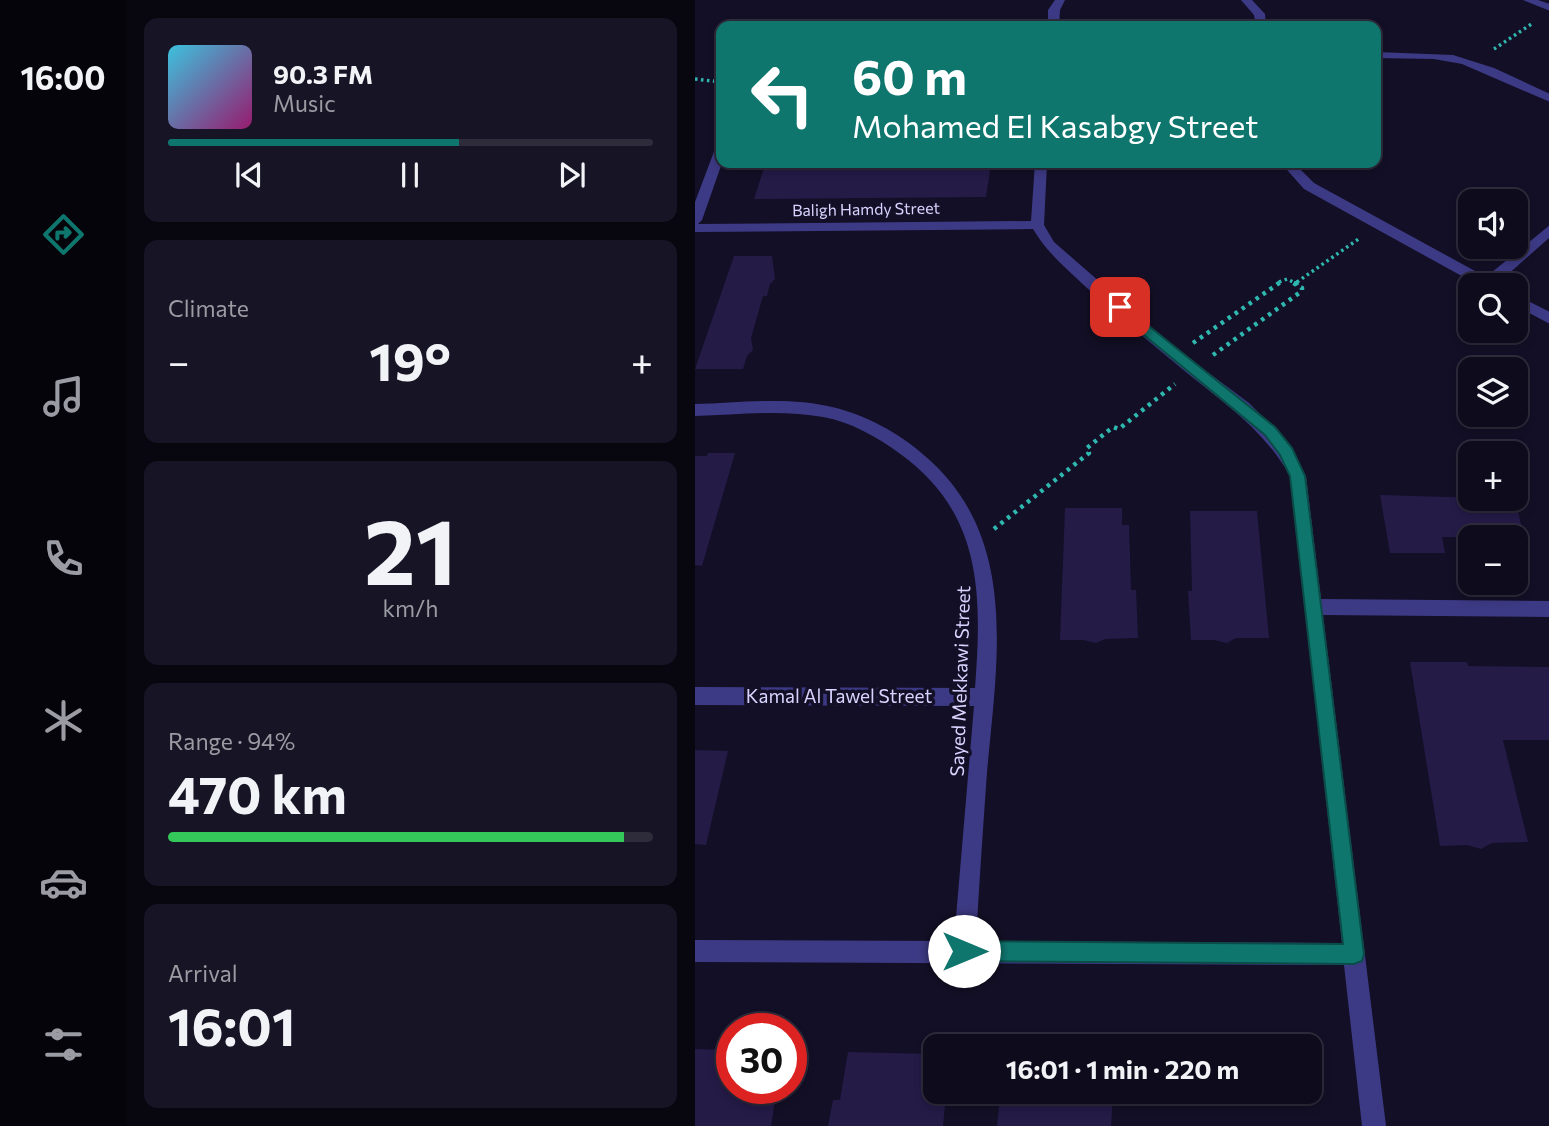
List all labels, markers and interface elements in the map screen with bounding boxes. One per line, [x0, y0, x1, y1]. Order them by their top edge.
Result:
text: 60 m [852, 45, 967, 105]
icon: left [737, 49, 828, 140]
text: 16:00 [20, 57, 106, 97]
text: 90.3 FM [273, 58, 373, 89]
text: Music [273, 89, 336, 117]
text: Mohamed El Kasabgy Street [852, 105, 1258, 145]
icon: previous [230, 156, 268, 194]
icon: pause [391, 156, 429, 194]
icon: next [553, 156, 591, 194]
map controls [1458, 189, 1528, 595]
button: sound [1458, 189, 1528, 259]
street label: Baligh Hamdy Street [792, 198, 941, 219]
icon: directions [39, 210, 88, 259]
button: search [1458, 273, 1528, 343]
pin [1090, 277, 1150, 337]
icon: arrive [1101, 288, 1139, 326]
text: Climate [168, 294, 249, 322]
text: 19° [369, 328, 451, 392]
text: − [168, 337, 190, 384]
text: + [631, 337, 653, 384]
button: layers [1458, 357, 1528, 427]
icon: music [39, 372, 88, 421]
button: + [1458, 441, 1528, 511]
text: 21 [364, 492, 457, 604]
button: − [1458, 525, 1528, 595]
icon: phone [39, 534, 88, 583]
street label: Sayed Mekkawi Street [945, 585, 974, 777]
text: km/h [383, 594, 438, 622]
street label: Kamal Al Tawel Street [746, 684, 932, 707]
icon: climate [39, 696, 88, 745]
text: Range · 94% [168, 727, 295, 755]
text: 470 km [168, 761, 347, 825]
icon: car [39, 858, 88, 907]
position arrow [927, 914, 1001, 988]
text: Arrival [168, 959, 238, 987]
text: 16:01 [168, 993, 295, 1057]
speed limit sign: 30 [716, 1013, 807, 1104]
icon: filters [39, 1020, 88, 1069]
text: 16:01 · 1 min · 220 m [1006, 1053, 1239, 1084]

